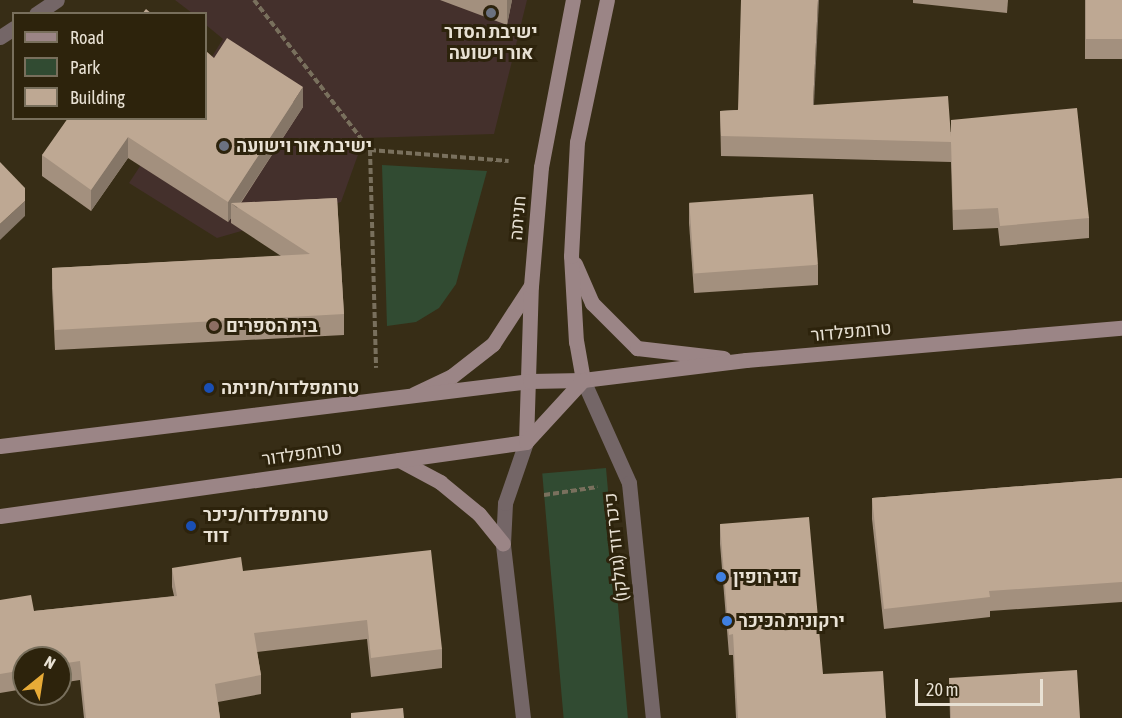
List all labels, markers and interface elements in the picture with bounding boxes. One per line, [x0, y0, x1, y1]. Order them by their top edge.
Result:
marker: ישיבת הסדר אור וישועה [484, 6, 498, 20]
legend [12, 12, 207, 120]
place label: ישיבת הסדר אור וישועה [444, 22, 538, 64]
text: Road [70, 27, 104, 48]
text: Park [70, 57, 100, 78]
text: Building [70, 87, 125, 108]
place label: ישיבת אור וישועה [236, 135, 372, 157]
marker: ישיבת אור וישועה [217, 139, 231, 153]
street label: חניתה [505, 195, 531, 241]
place label: בית הספרים [226, 315, 317, 337]
street label: טרומפלדור [810, 318, 892, 346]
marker: בית הספרים [207, 319, 221, 333]
place label: טרומפלדור/חניתה [221, 377, 359, 399]
marker: טרומפלדור/חניתה [202, 381, 216, 395]
street label: טרומפלדור [261, 438, 343, 470]
street label: כיכר דוד (גולקו) [600, 492, 632, 602]
place label: טרומפלדור/כיכר דוד [203, 505, 328, 548]
marker: טרומפלדור/כיכר דוד [184, 519, 198, 533]
place label: דגי רופין [733, 566, 798, 588]
marker: דגי רופין [714, 570, 728, 584]
place label: ירקונית הכיכר [739, 610, 845, 632]
marker: ירקונית הכיכר [720, 614, 734, 628]
north arrow [12, 646, 72, 706]
text: N [41, 652, 59, 672]
scale bar [918, 667, 1046, 705]
text: 20 m [926, 679, 958, 700]

